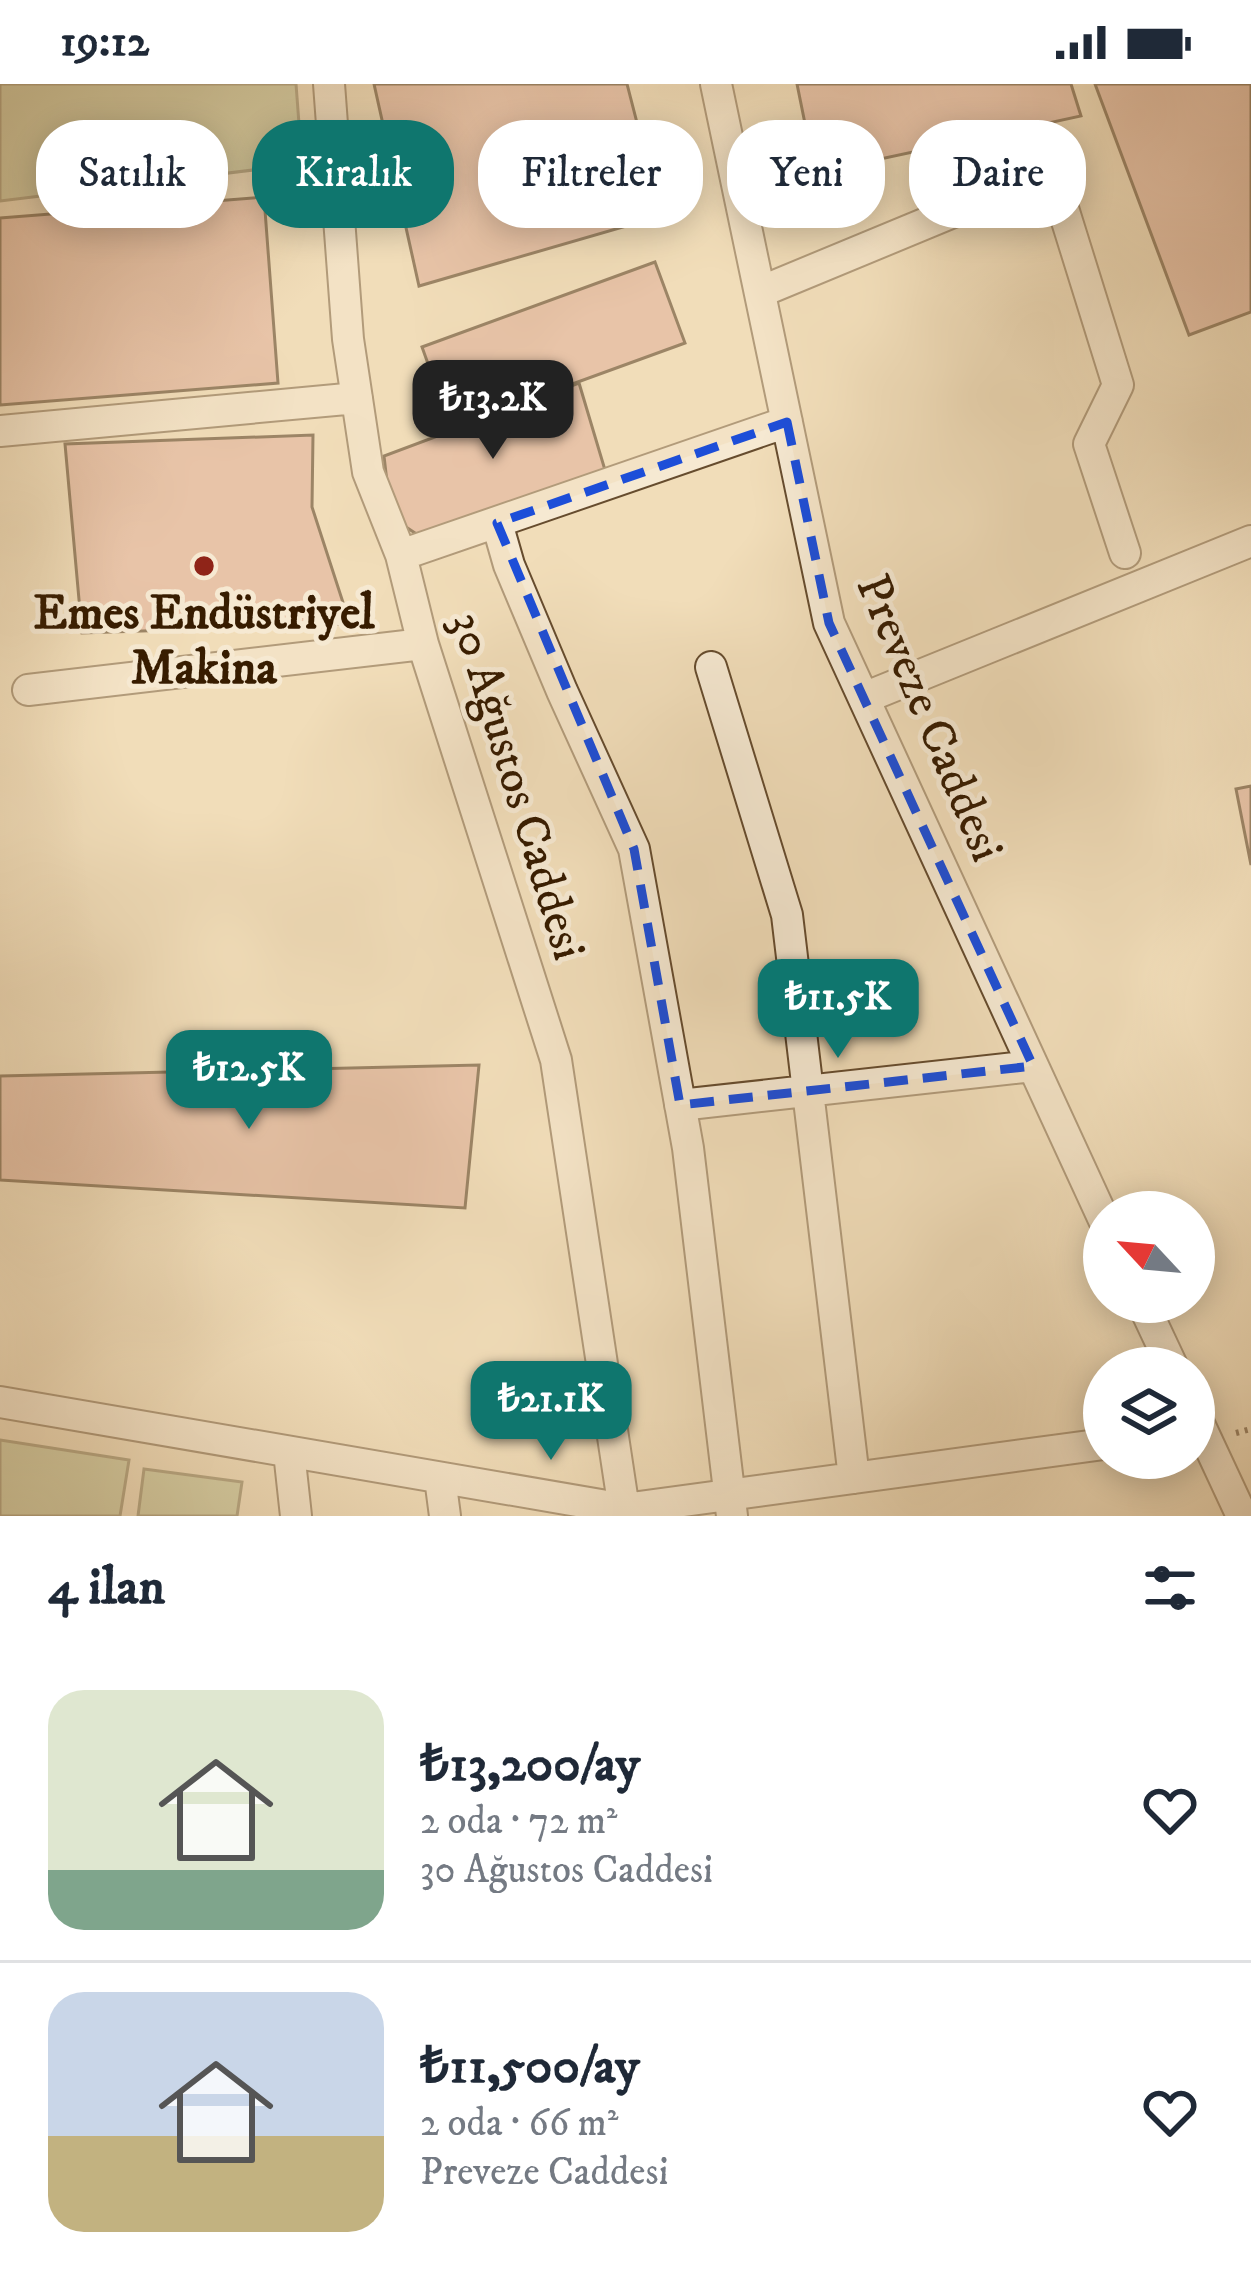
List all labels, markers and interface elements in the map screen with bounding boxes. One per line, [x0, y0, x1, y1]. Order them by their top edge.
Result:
text: 19:12 [60, 14, 149, 70]
chip: Satılık [36, 120, 228, 228]
chip: Kiralık [252, 120, 454, 228]
chip: Filtreler [478, 120, 703, 228]
chip: Yeni [727, 120, 885, 228]
chip: Daire [909, 120, 1086, 228]
pin: ₺13.2K [395, 360, 591, 462]
text: ₺13.2K [440, 374, 546, 423]
marker: Emes Endüstriyel Makina [191, 553, 217, 579]
street label: Preveze Caddesi [842, 565, 1016, 871]
place label: Emes Endüstriyel Makina [34, 584, 375, 699]
street label: 30 Ağustos Caddesi [436, 605, 598, 967]
pin: ₺11.5K [740, 959, 936, 1061]
text: ₺11.5K [785, 973, 891, 1022]
pin: ₺12.5K [151, 1030, 347, 1132]
text: ₺12.5K [193, 1044, 305, 1093]
north arrow [1083, 1191, 1215, 1323]
map controls [1083, 1191, 1215, 1479]
button: layers [1083, 1347, 1215, 1479]
pin: ₺21.1K [453, 1361, 649, 1463]
text: ₺21.1K [498, 1375, 604, 1424]
icon: filters [1137, 1555, 1203, 1621]
text: 4 ilan [48, 1556, 165, 1620]
text: ₺13,200/ay [420, 1733, 640, 1797]
icon: home [144, 1738, 288, 1882]
icon: heart [1137, 1777, 1203, 1843]
text: 2 oda · 72 m² [420, 1797, 617, 1846]
text: 30 Ağustos Caddesi [420, 1846, 713, 1895]
text: ₺11,500/ay [420, 2035, 639, 2099]
icon: home [144, 2040, 288, 2184]
icon: heart [1137, 2079, 1203, 2145]
text: 2 oda · 66 m² [420, 2099, 618, 2148]
text: Preveze Caddesi [420, 2148, 669, 2197]

